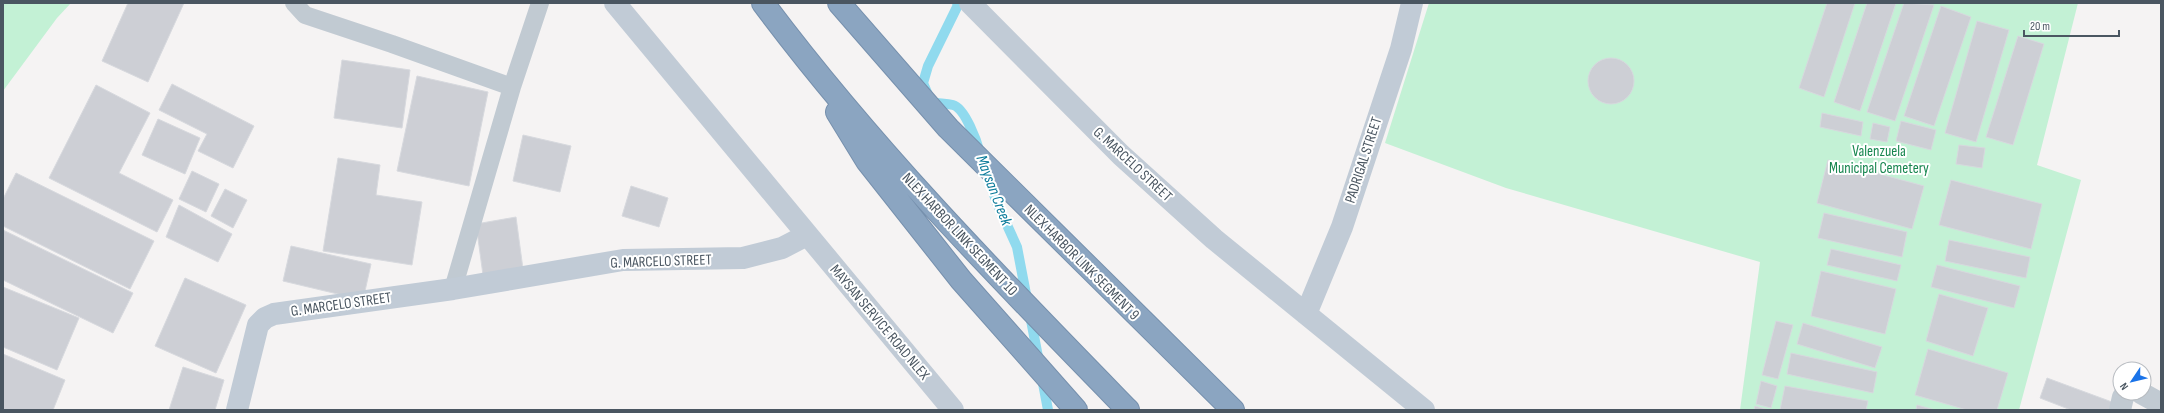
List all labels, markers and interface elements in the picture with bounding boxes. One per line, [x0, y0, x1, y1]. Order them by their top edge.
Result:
scale bar [2024, 12, 2119, 38]
text: 20 m [2030, 19, 2050, 34]
street label: PADRIGAL STREET [1341, 115, 1386, 206]
street label: G. MARCELO STREET [1089, 123, 1176, 206]
park label: Valenzuela Municipal Cemetery [1829, 142, 1929, 178]
water label: Maysan Creek [972, 153, 1016, 229]
street label: NLEX HARBOR LINK SEGMENT 10 [898, 169, 1021, 300]
street label: NLEX HARBOR LINK SEGMENT 9 [1020, 201, 1143, 324]
street label: G. MARCELO STREET [610, 250, 712, 273]
street label: MAYSAN SERVICE ROAD NLEX [826, 261, 934, 384]
street label: G. MARCELO STREET [290, 288, 393, 321]
north arrow [2112, 361, 2152, 401]
text: N [2117, 380, 2131, 393]

